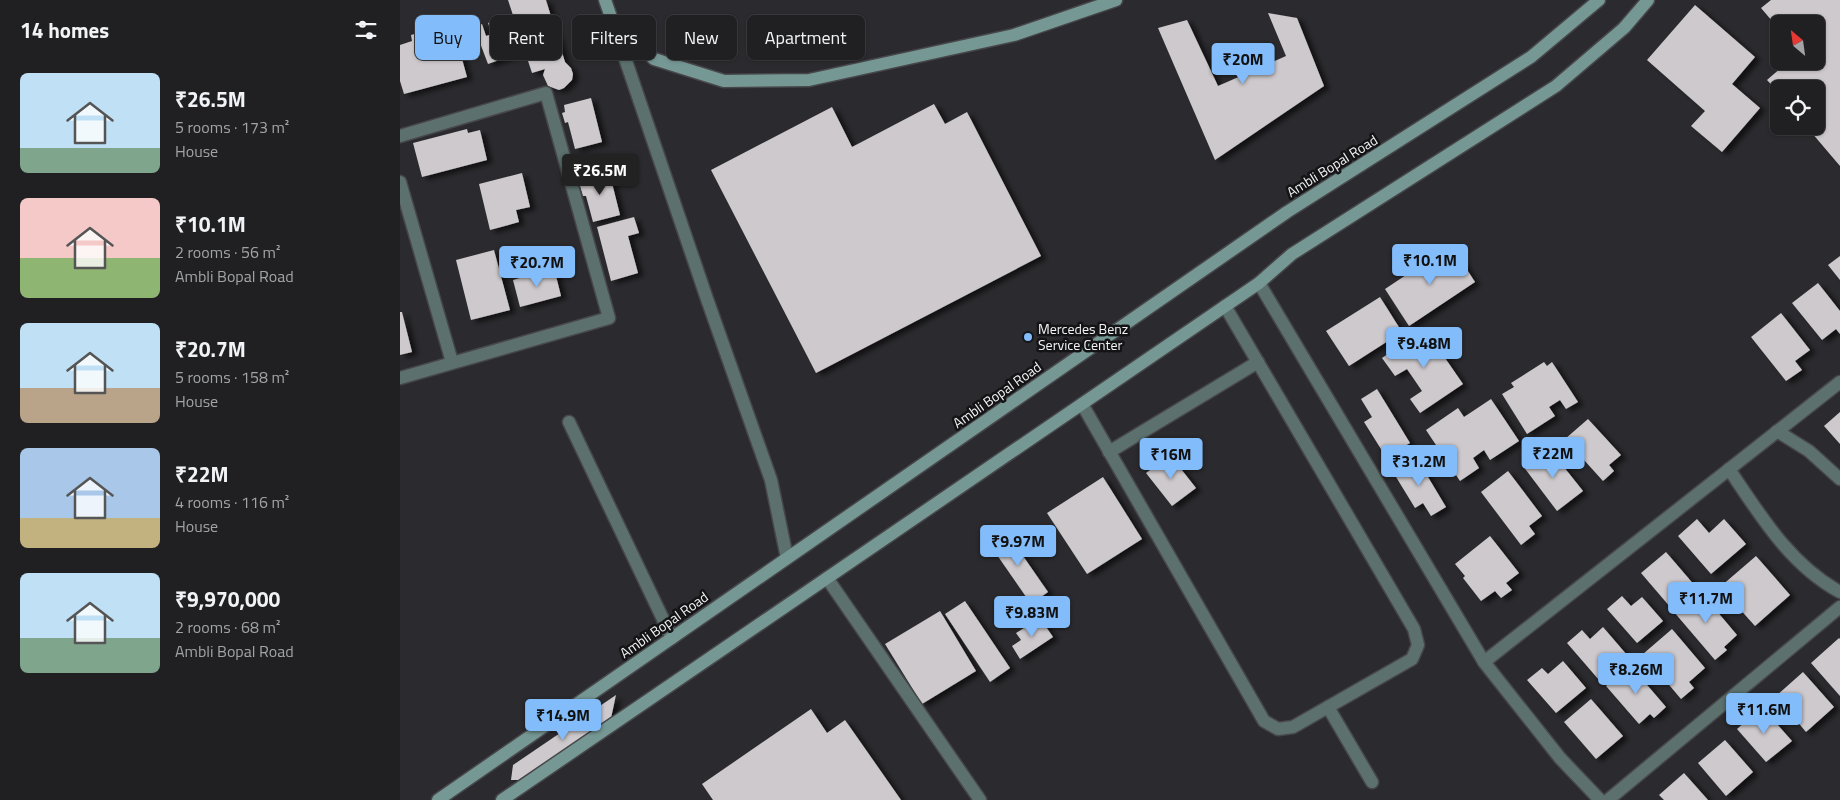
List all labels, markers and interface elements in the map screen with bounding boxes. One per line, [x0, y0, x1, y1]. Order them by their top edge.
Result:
text: 14 homes [20, 14, 109, 46]
chip: Buy [415, 15, 480, 60]
chip: Rent [490, 15, 562, 60]
chip: Filters [572, 15, 656, 60]
chip: New [666, 15, 737, 60]
chip: Apartment [747, 15, 865, 60]
north arrow [1770, 15, 1825, 70]
map controls [1770, 15, 1825, 135]
icon: filters [352, 16, 380, 44]
pin: ₹20M [1213, 42, 1273, 85]
text: ₹20M [1223, 47, 1263, 71]
button: locate [1770, 80, 1825, 135]
text: ₹26.5M [175, 83, 246, 115]
icon: home [60, 93, 120, 153]
text: 5 rooms · 173 m² [175, 115, 289, 139]
street label: Ambli Bopal Road [1282, 129, 1381, 202]
text: House [175, 139, 218, 163]
pin: ₹26.5M [559, 154, 641, 196]
text: ₹26.5M [573, 158, 627, 182]
text: ₹10.1M [175, 208, 246, 240]
icon: home [60, 218, 120, 278]
text: 2 rooms · 56 m² [175, 240, 280, 264]
pin: ₹10.1M [1389, 244, 1471, 286]
pin: ₹20.7M [496, 246, 578, 288]
text: ₹10.1M [1403, 248, 1457, 272]
text: ₹20.7M [510, 250, 564, 274]
text: Ambli Bopal Road [175, 264, 294, 288]
place label: Mercedes Benz Service Center [1038, 318, 1128, 355]
pin: ₹9.48M [1383, 326, 1465, 369]
marker: Mercedes Benz Service Center [1022, 331, 1034, 343]
text: ₹9.48M [1397, 331, 1451, 355]
text: ₹20.7M [175, 333, 246, 365]
icon: home [60, 343, 120, 403]
street label: Ambli Bopal Road [948, 356, 1045, 433]
text: 5 rooms · 158 m² [175, 365, 289, 389]
text: House [175, 389, 218, 413]
pin: ₹22M [1523, 436, 1583, 479]
pin: ₹16M [1141, 438, 1201, 480]
text: ₹22M [1533, 441, 1573, 465]
text: ₹16M [1151, 442, 1191, 466]
pin: ₹31.2M [1378, 444, 1460, 487]
text: ₹31.2M [1392, 449, 1446, 473]
text: ₹22M [175, 458, 229, 490]
icon: home [60, 468, 120, 528]
text: 4 rooms · 116 m² [175, 490, 289, 514]
text: House [175, 514, 218, 538]
pin: ₹9.97M [977, 524, 1059, 567]
text: ₹9.97M [991, 529, 1045, 553]
pin: ₹11.7M [1665, 582, 1747, 624]
text: ₹9,970,000 [175, 583, 280, 615]
street label: Ambli Bopal Road [615, 586, 712, 663]
text: ₹11.7M [1679, 586, 1733, 610]
icon: home [60, 593, 120, 653]
pin: ₹9.83M [991, 596, 1073, 638]
text: ₹9.83M [1005, 600, 1059, 624]
text: 2 rooms · 68 m² [175, 615, 280, 639]
text: Ambli Bopal Road [175, 639, 294, 663]
pin: ₹8.26M [1595, 652, 1677, 695]
text: ₹8.26M [1609, 657, 1663, 681]
pin: ₹11.6M [1723, 692, 1805, 735]
text: ₹11.6M [1737, 697, 1791, 721]
pin: ₹14.9M [522, 698, 604, 741]
text: ₹14.9M [536, 703, 590, 727]

